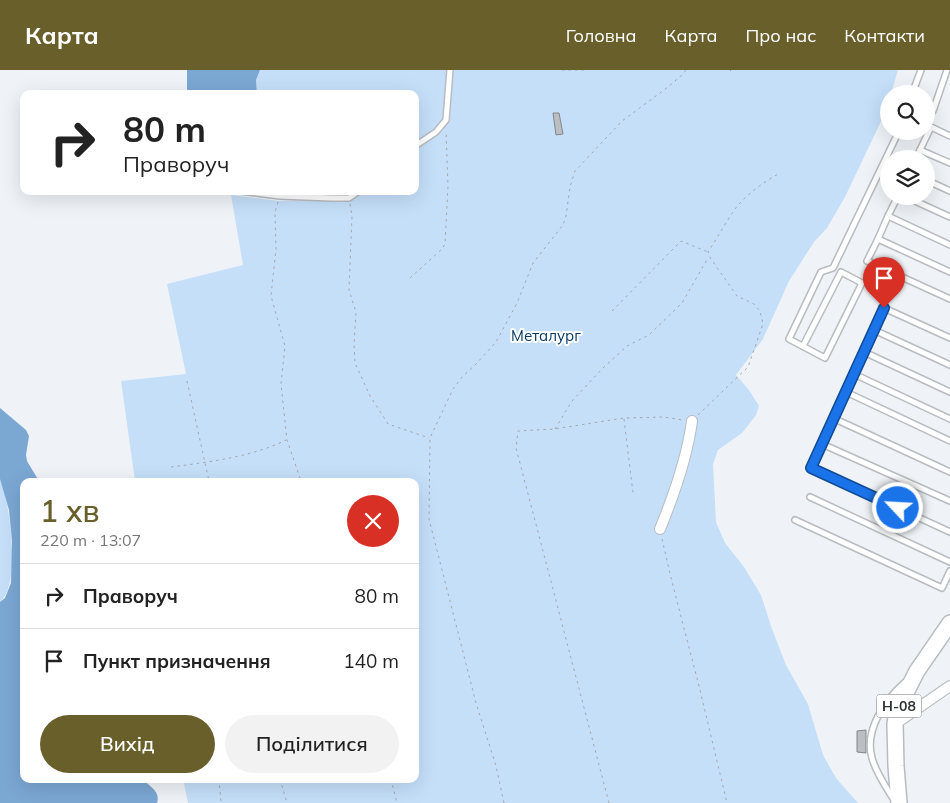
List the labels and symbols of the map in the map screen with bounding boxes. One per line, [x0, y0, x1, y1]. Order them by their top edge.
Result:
pin [863, 257, 905, 308]
park label: Металург [511, 326, 581, 345]
position arrow [871, 481, 923, 533]
road number: Н-08 [876, 694, 922, 718]

